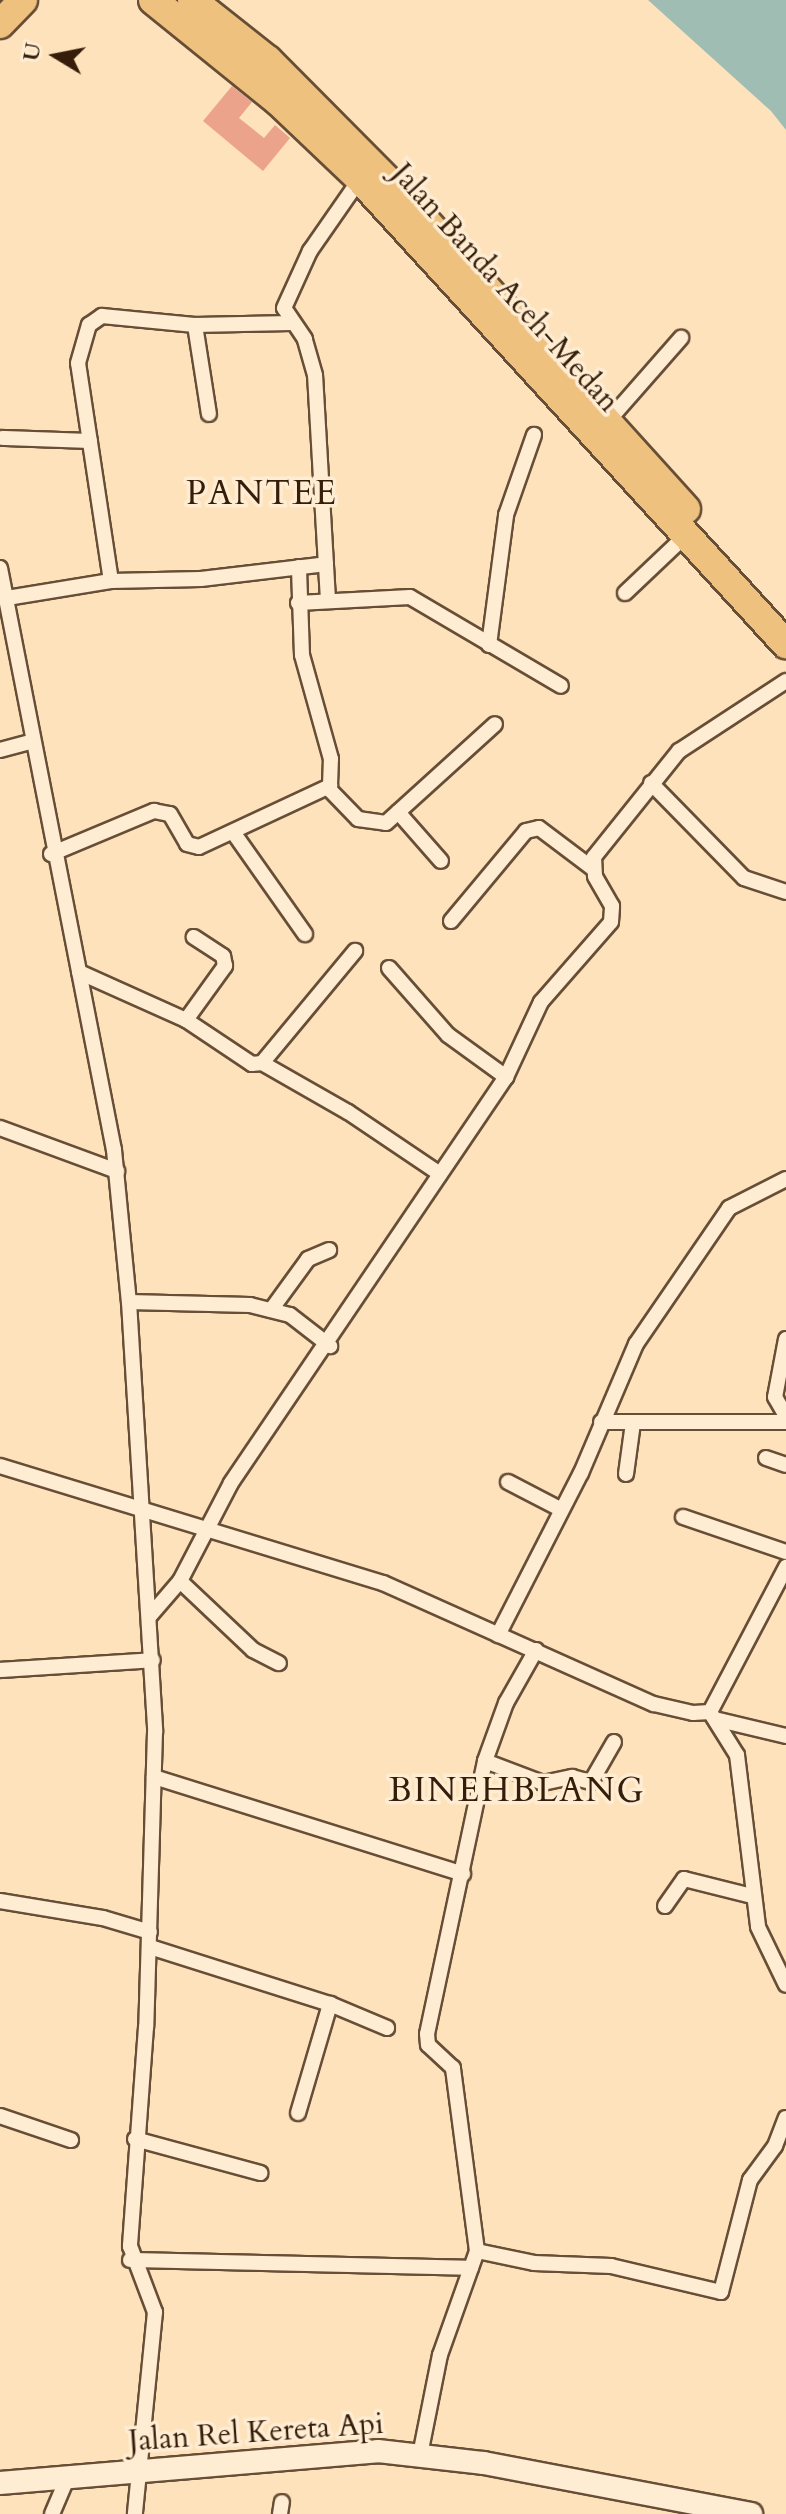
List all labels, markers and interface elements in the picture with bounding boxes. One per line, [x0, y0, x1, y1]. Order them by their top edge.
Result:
north arrow [16, 16, 96, 96]
text: U [16, 40, 49, 63]
street label: Jalan Banda Aceh-Medan [384, 156, 626, 420]
district label: PANTEE [186, 474, 338, 514]
district label: BINEHBLANG [389, 1771, 645, 1811]
street label: Jalan Rel Kereta Api [127, 2406, 385, 2460]

